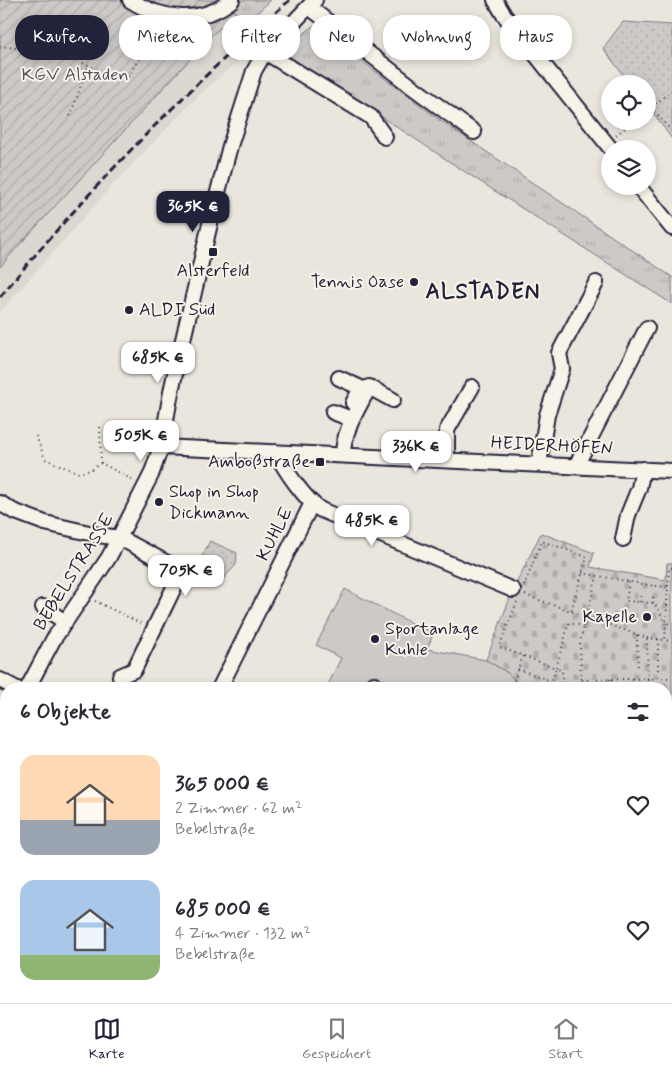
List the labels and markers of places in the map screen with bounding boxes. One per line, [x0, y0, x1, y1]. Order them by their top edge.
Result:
pin: 365K € [152, 190, 234, 233]
marker: Alsterfeld [207, 246, 219, 258]
place label: Alsterfeld [177, 259, 249, 283]
place label: Tennis Oase [311, 270, 404, 294]
marker: Tennis Oase [408, 276, 420, 288]
place label: ALDI Süd [139, 298, 215, 322]
marker: ALDI Süd [123, 304, 135, 316]
pin: 685K € [117, 342, 199, 384]
pin: 505K € [100, 420, 182, 462]
pin: 336K € [375, 430, 457, 473]
place label: Amboßstraße [208, 450, 310, 474]
marker: Amboßstraße [314, 456, 326, 468]
place label: Shop in Shop Dickmann [169, 480, 259, 525]
marker: Shop in Shop Dickmann [153, 496, 165, 508]
pin: 485K € [331, 504, 413, 547]
pin: 705K € [145, 554, 227, 597]
place label: Kapelle [583, 605, 637, 629]
marker: Kapelle [641, 611, 653, 623]
place label: Sportanlage Kuhle [385, 617, 479, 662]
marker: Sportanlage Kuhle [369, 633, 381, 645]

